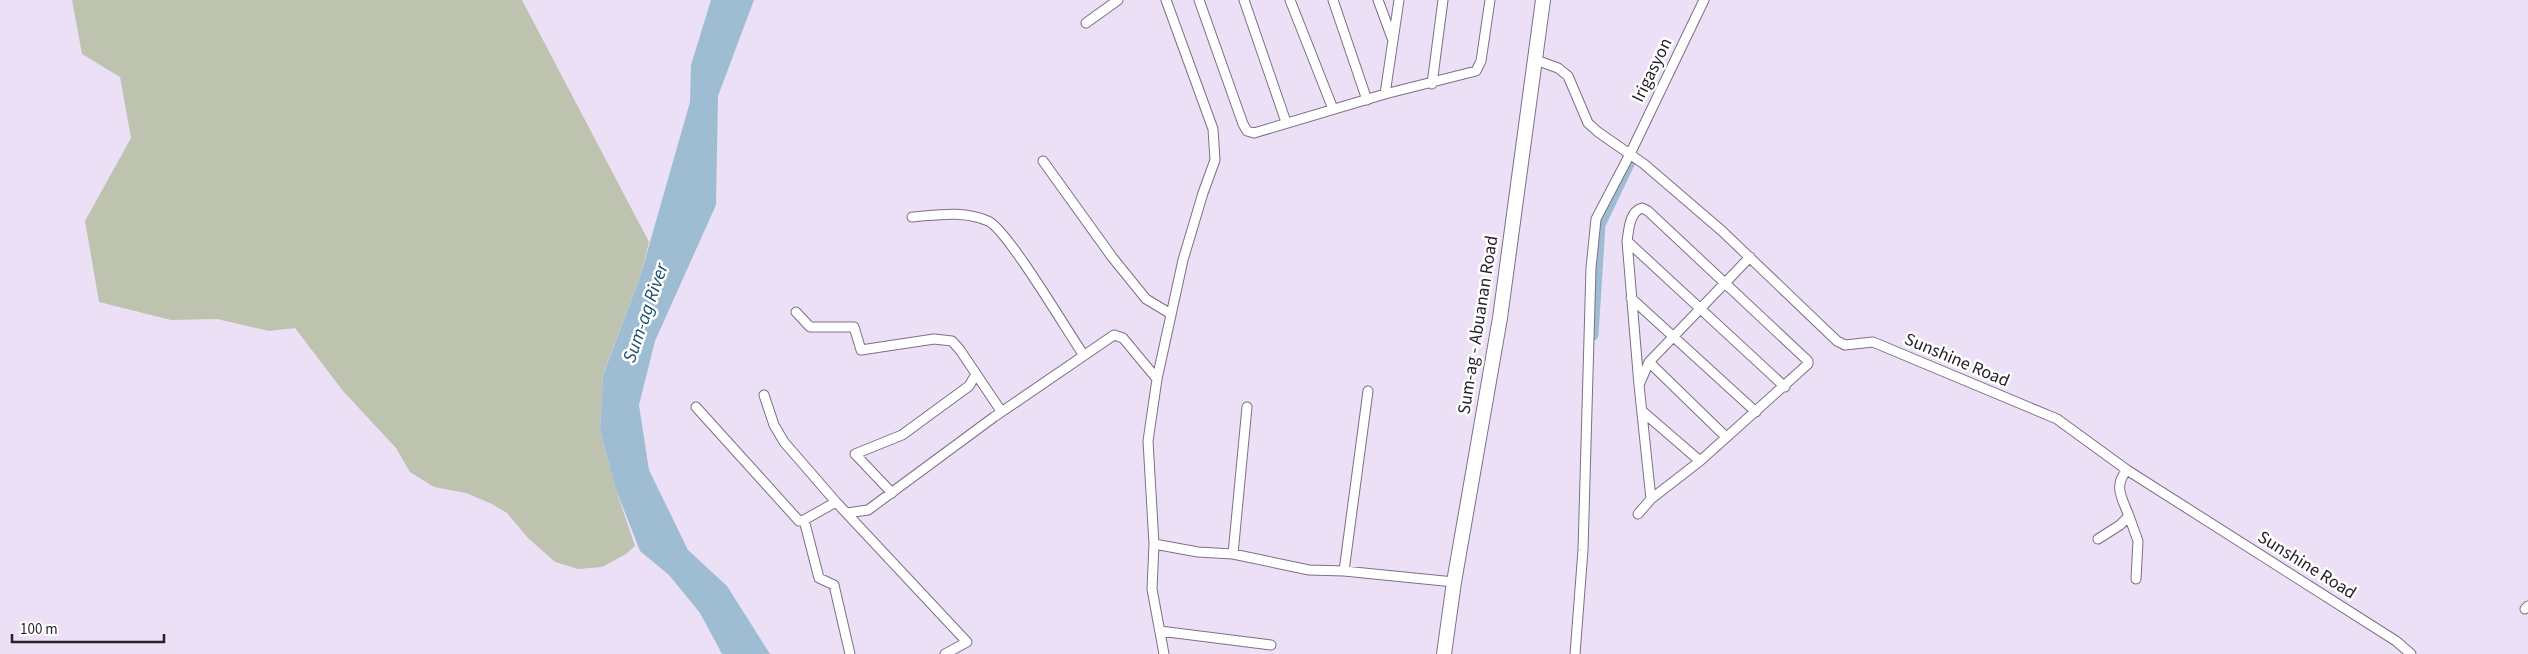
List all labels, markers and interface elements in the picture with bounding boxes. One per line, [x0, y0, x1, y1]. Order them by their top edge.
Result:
street label: Irigasyon [1626, 34, 1678, 106]
street label: Sum-ag - Abuanan Road [1452, 234, 1504, 416]
water label: Sum-ag River [616, 258, 676, 366]
street label: Sunshine Road [1901, 327, 2013, 393]
street label: Sunshine Road [2253, 525, 2361, 605]
scale bar [12, 612, 165, 644]
text: 100 m [20, 619, 58, 640]

